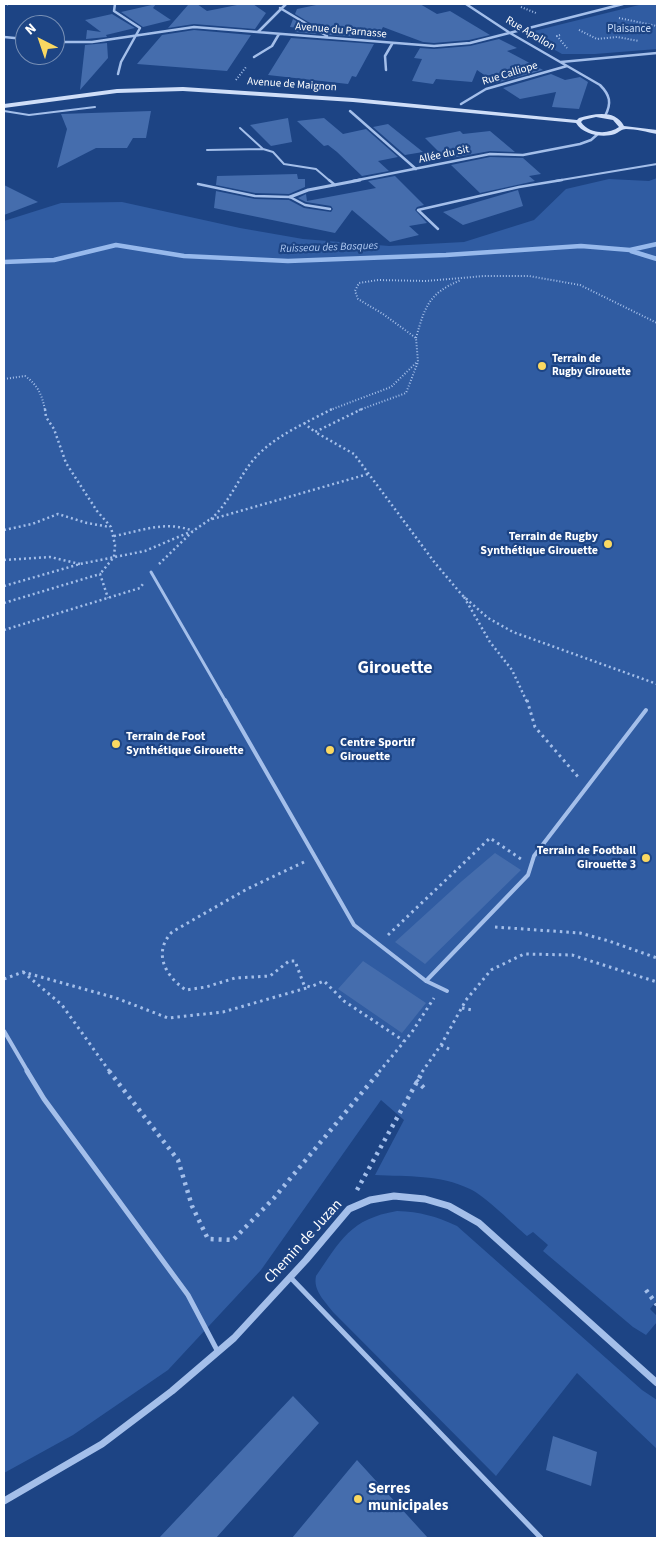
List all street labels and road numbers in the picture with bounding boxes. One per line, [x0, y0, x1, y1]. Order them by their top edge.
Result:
street label: Rue Apollon [503, 14, 557, 54]
street label: Avenue du Parnasse [295, 20, 387, 42]
street label: Rue Calliope [481, 59, 539, 89]
street label: Avenue de Maignon [247, 75, 337, 95]
street label: Allée du Sit [418, 143, 470, 167]
street label: Chemin de Juzan [261, 1196, 347, 1288]

